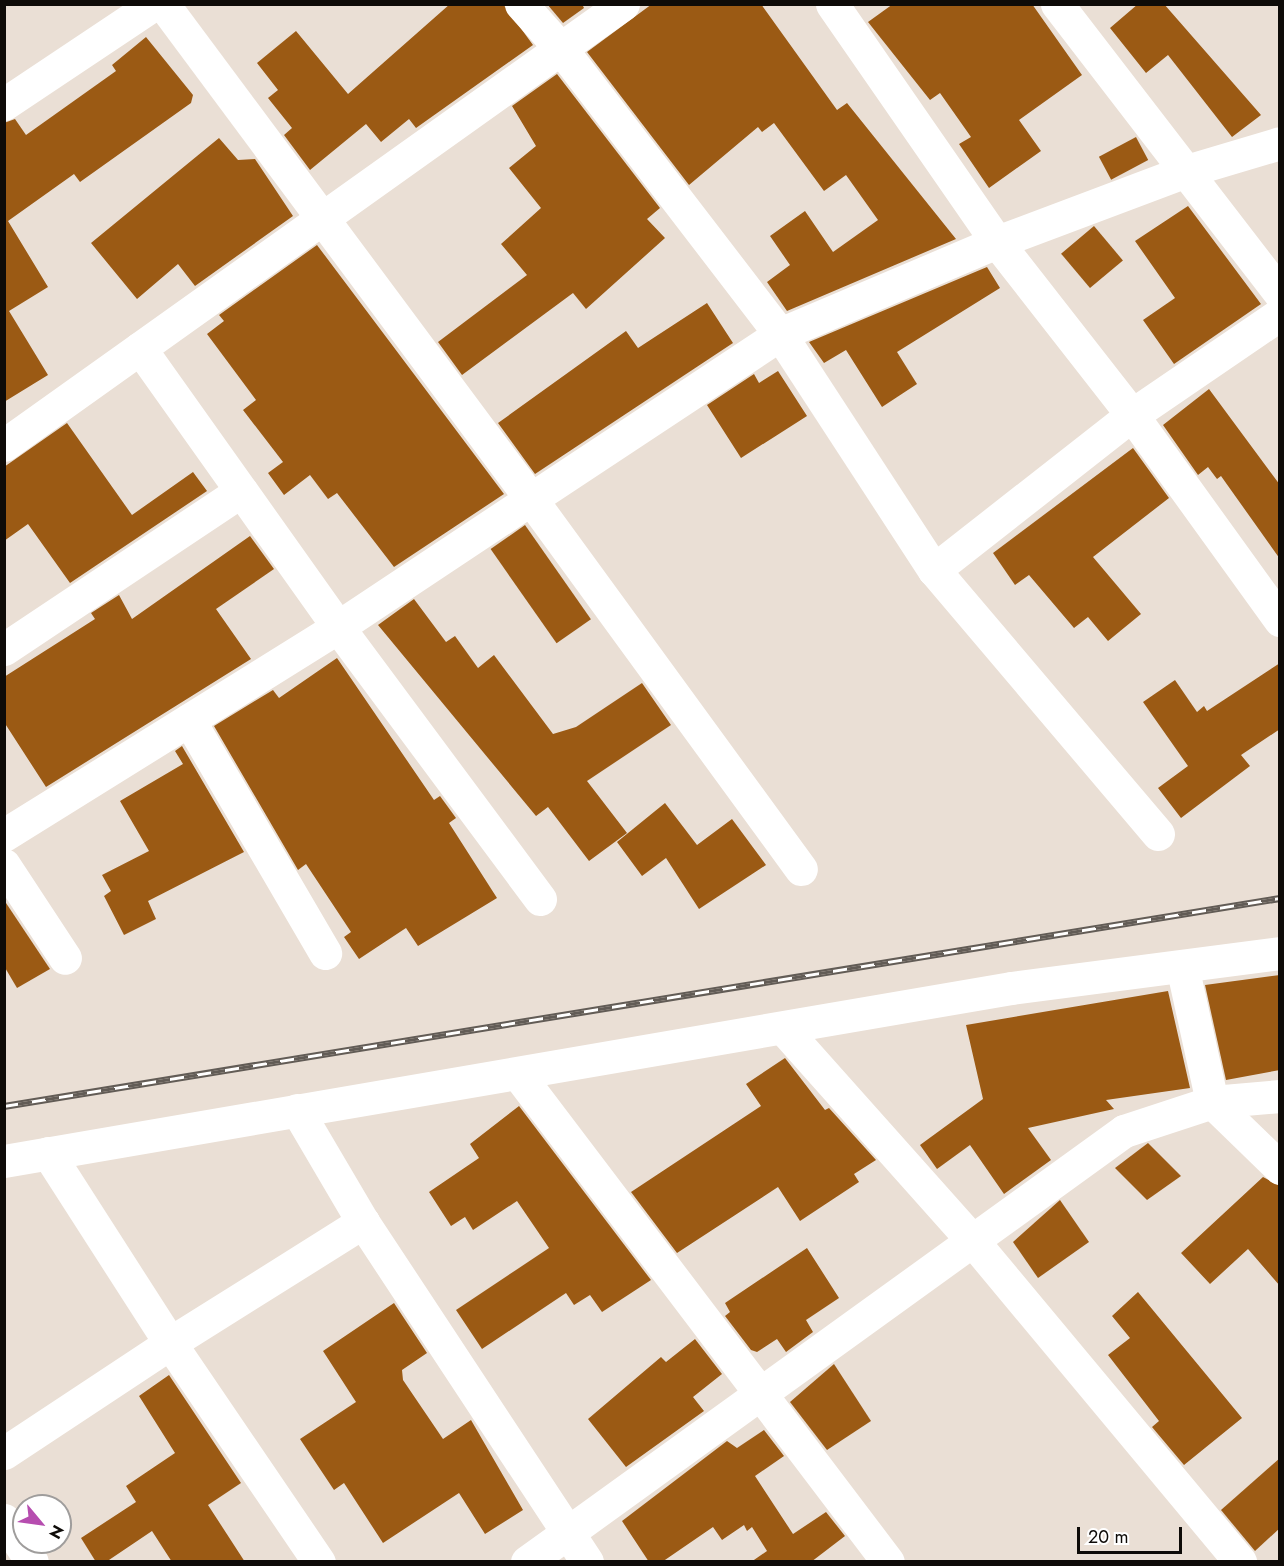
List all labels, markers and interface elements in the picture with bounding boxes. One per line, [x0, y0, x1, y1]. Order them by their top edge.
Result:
north arrow [12, 1494, 72, 1554]
scale bar [1080, 1515, 1185, 1553]
text: N [43, 1521, 70, 1543]
text: 20 m [1088, 1524, 1128, 1550]

